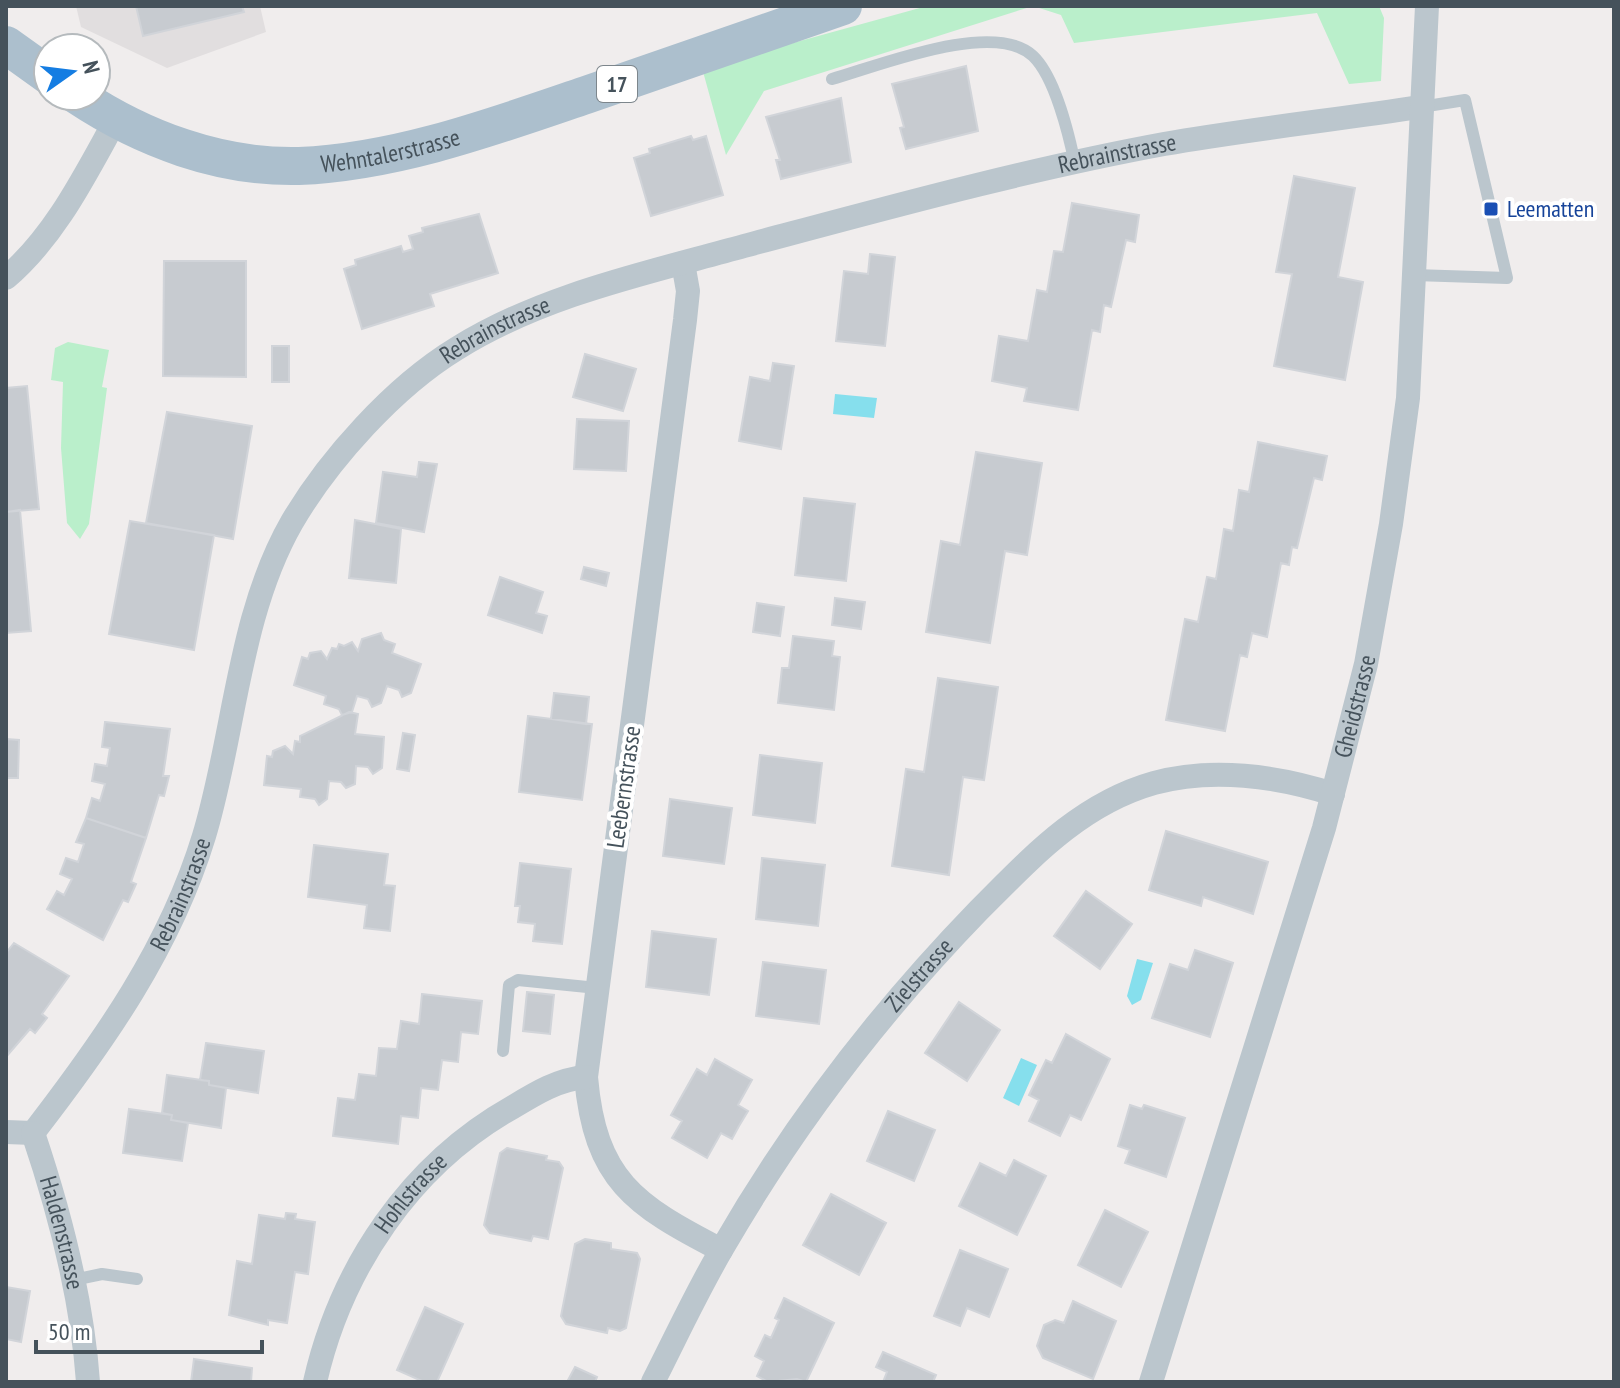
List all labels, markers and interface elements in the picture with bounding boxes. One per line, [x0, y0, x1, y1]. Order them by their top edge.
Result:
north arrow [32, 32, 112, 112]
text: N [76, 58, 106, 76]
road number: 17 [597, 66, 637, 102]
street label: Wehntalerstrasse [319, 121, 464, 180]
street label: Rebrainstrasse [1055, 126, 1179, 180]
place label: Leematten [1507, 193, 1594, 224]
marker: Leematten [1482, 200, 1500, 218]
street label: Rebrainstrasse [433, 289, 554, 370]
street label: Gheidstrasse [1327, 652, 1382, 761]
street label: Leebernstrasse [600, 724, 647, 850]
street label: Rebrainstrasse [143, 834, 218, 956]
street label: Zielstrasse [878, 931, 960, 1018]
street label: Hohlstrasse [367, 1146, 453, 1239]
street label: Haldenstrasse [33, 1172, 91, 1292]
scale bar [36, 1304, 262, 1354]
text: 50 m [48, 1316, 90, 1347]

